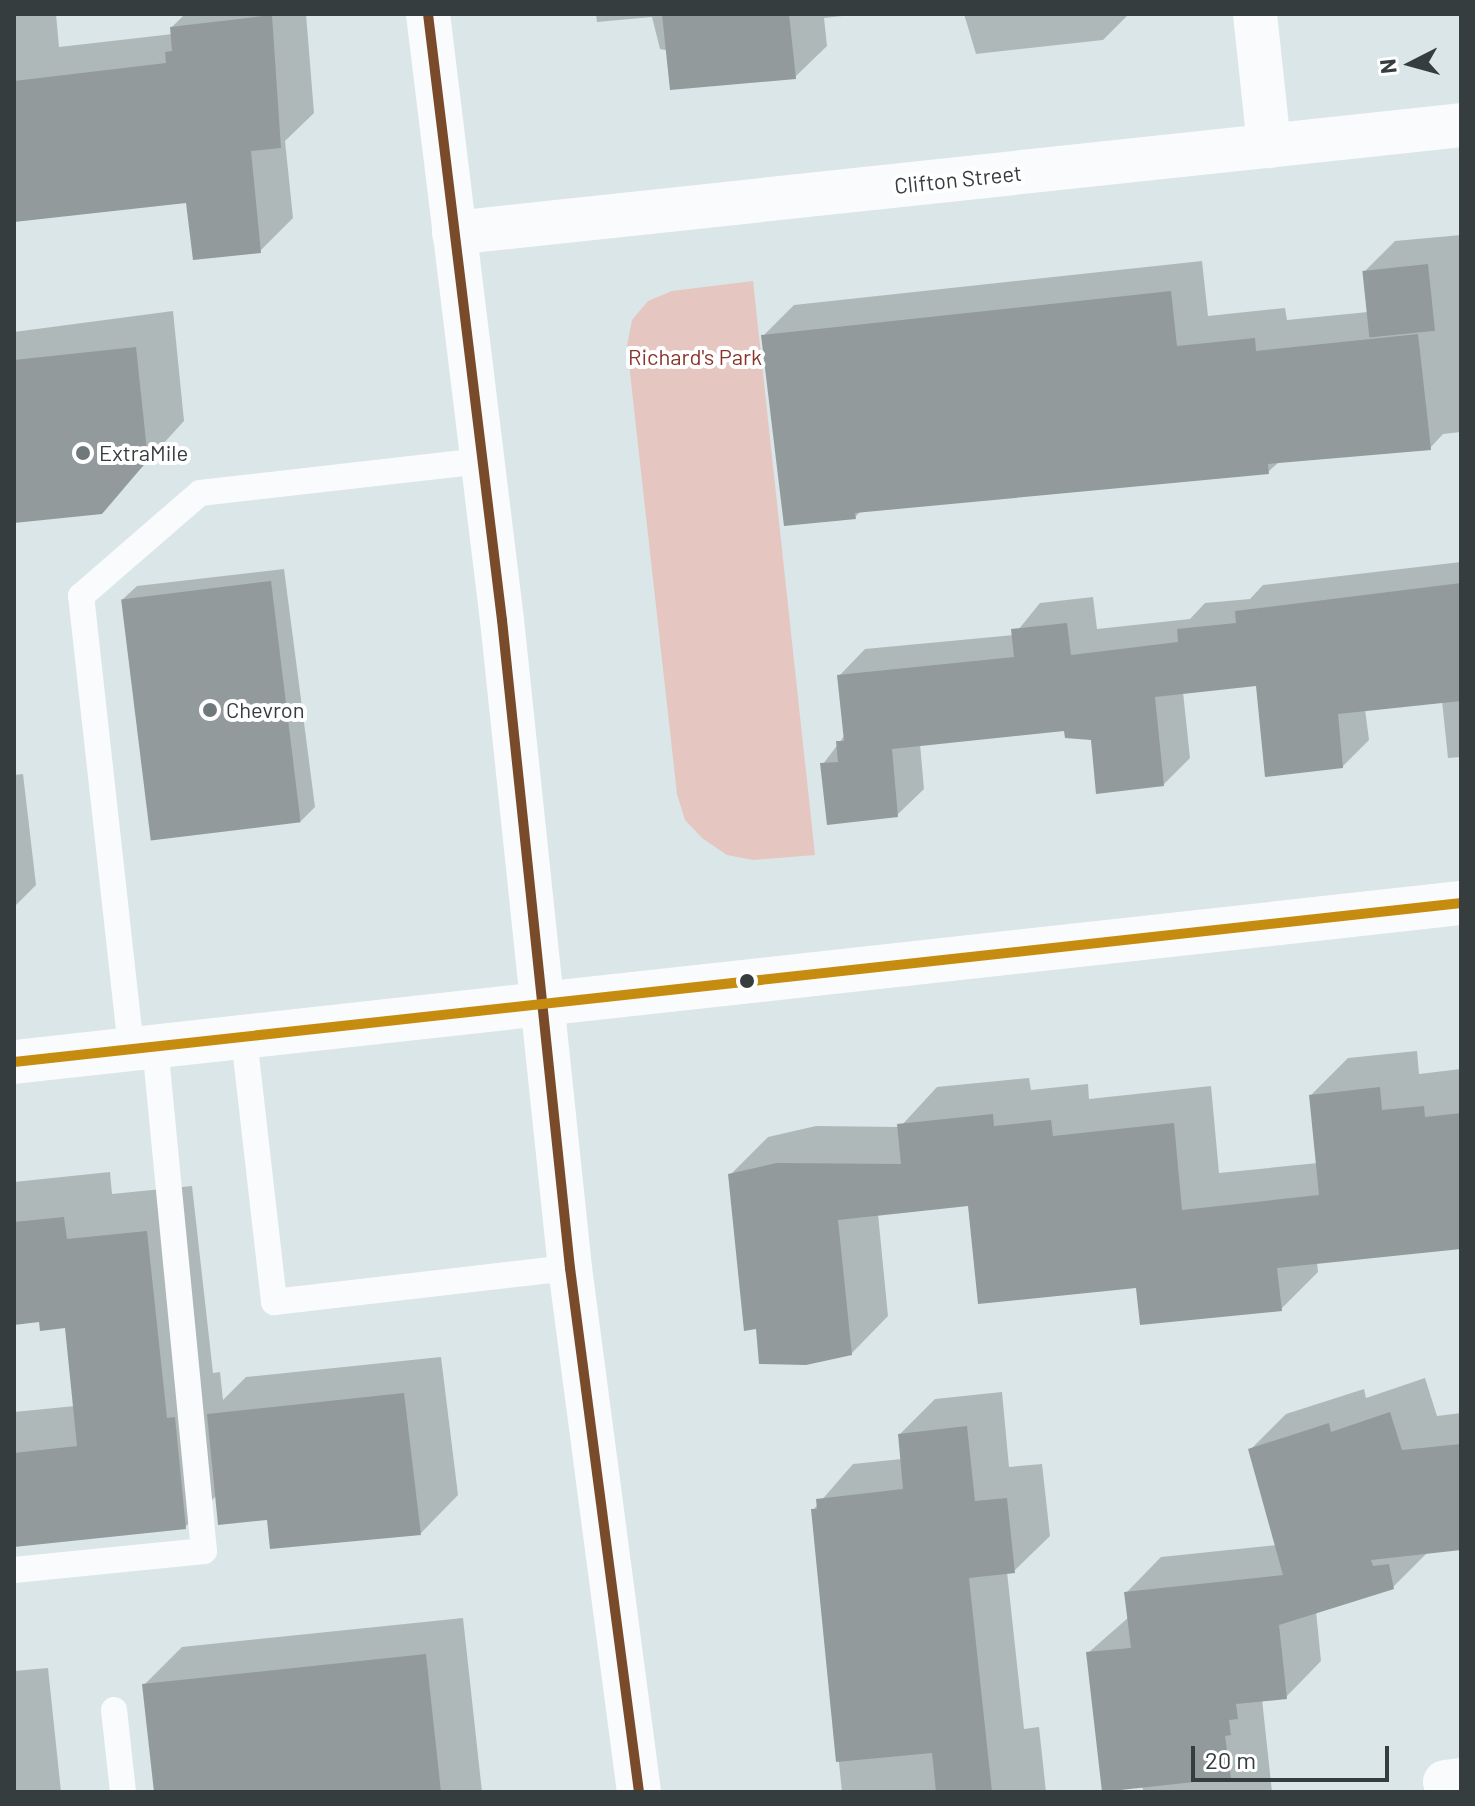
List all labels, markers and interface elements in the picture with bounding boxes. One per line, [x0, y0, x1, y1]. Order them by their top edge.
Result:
north arrow [1371, 24, 1451, 104]
text: N [1373, 58, 1401, 75]
street label: Clifton Street [893, 159, 1023, 199]
park label: Richard's Park [628, 344, 762, 370]
place label: ExtraMile [99, 440, 188, 466]
marker: ExtraMile [74, 444, 92, 462]
place label: Chevron [226, 697, 305, 723]
marker: Chevron [201, 701, 219, 719]
unlabelled marker [739, 973, 755, 989]
scale bar [1195, 1730, 1393, 1780]
text: 20 m [1205, 1745, 1256, 1774]

